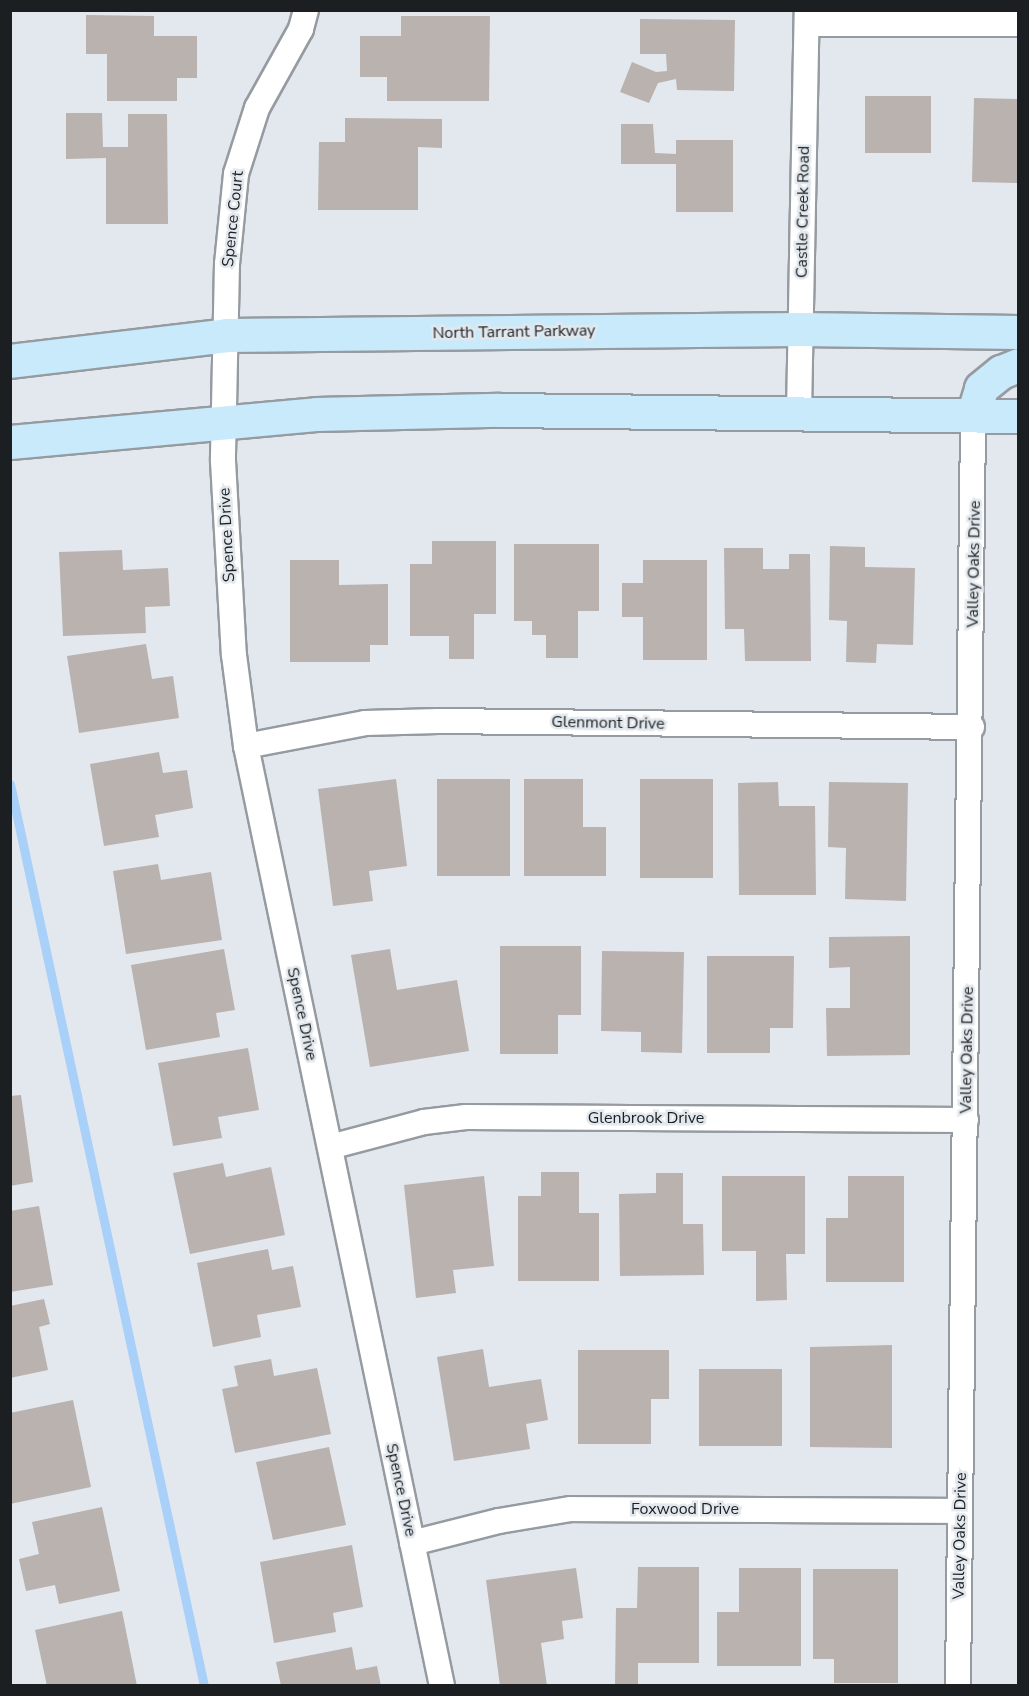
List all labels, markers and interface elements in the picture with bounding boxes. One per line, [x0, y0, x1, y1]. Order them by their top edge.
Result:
street label: Castle Creek Road [792, 146, 814, 278]
street label: Spence Court [218, 170, 248, 268]
street label: North Tarrant Parkway [432, 321, 596, 343]
street label: Spence Drive [215, 487, 239, 583]
street label: Valley Oaks Drive [963, 500, 985, 628]
street label: Glenmont Drive [551, 712, 665, 734]
street label: Spence Drive [283, 966, 321, 1062]
street label: Valley Oaks Drive [956, 986, 978, 1114]
street label: Glenbrook Drive [588, 1108, 704, 1128]
street label: Spence Drive [382, 1442, 420, 1538]
street label: Valley Oaks Drive [949, 1472, 971, 1600]
street label: Foxwood Drive [631, 1499, 739, 1519]

